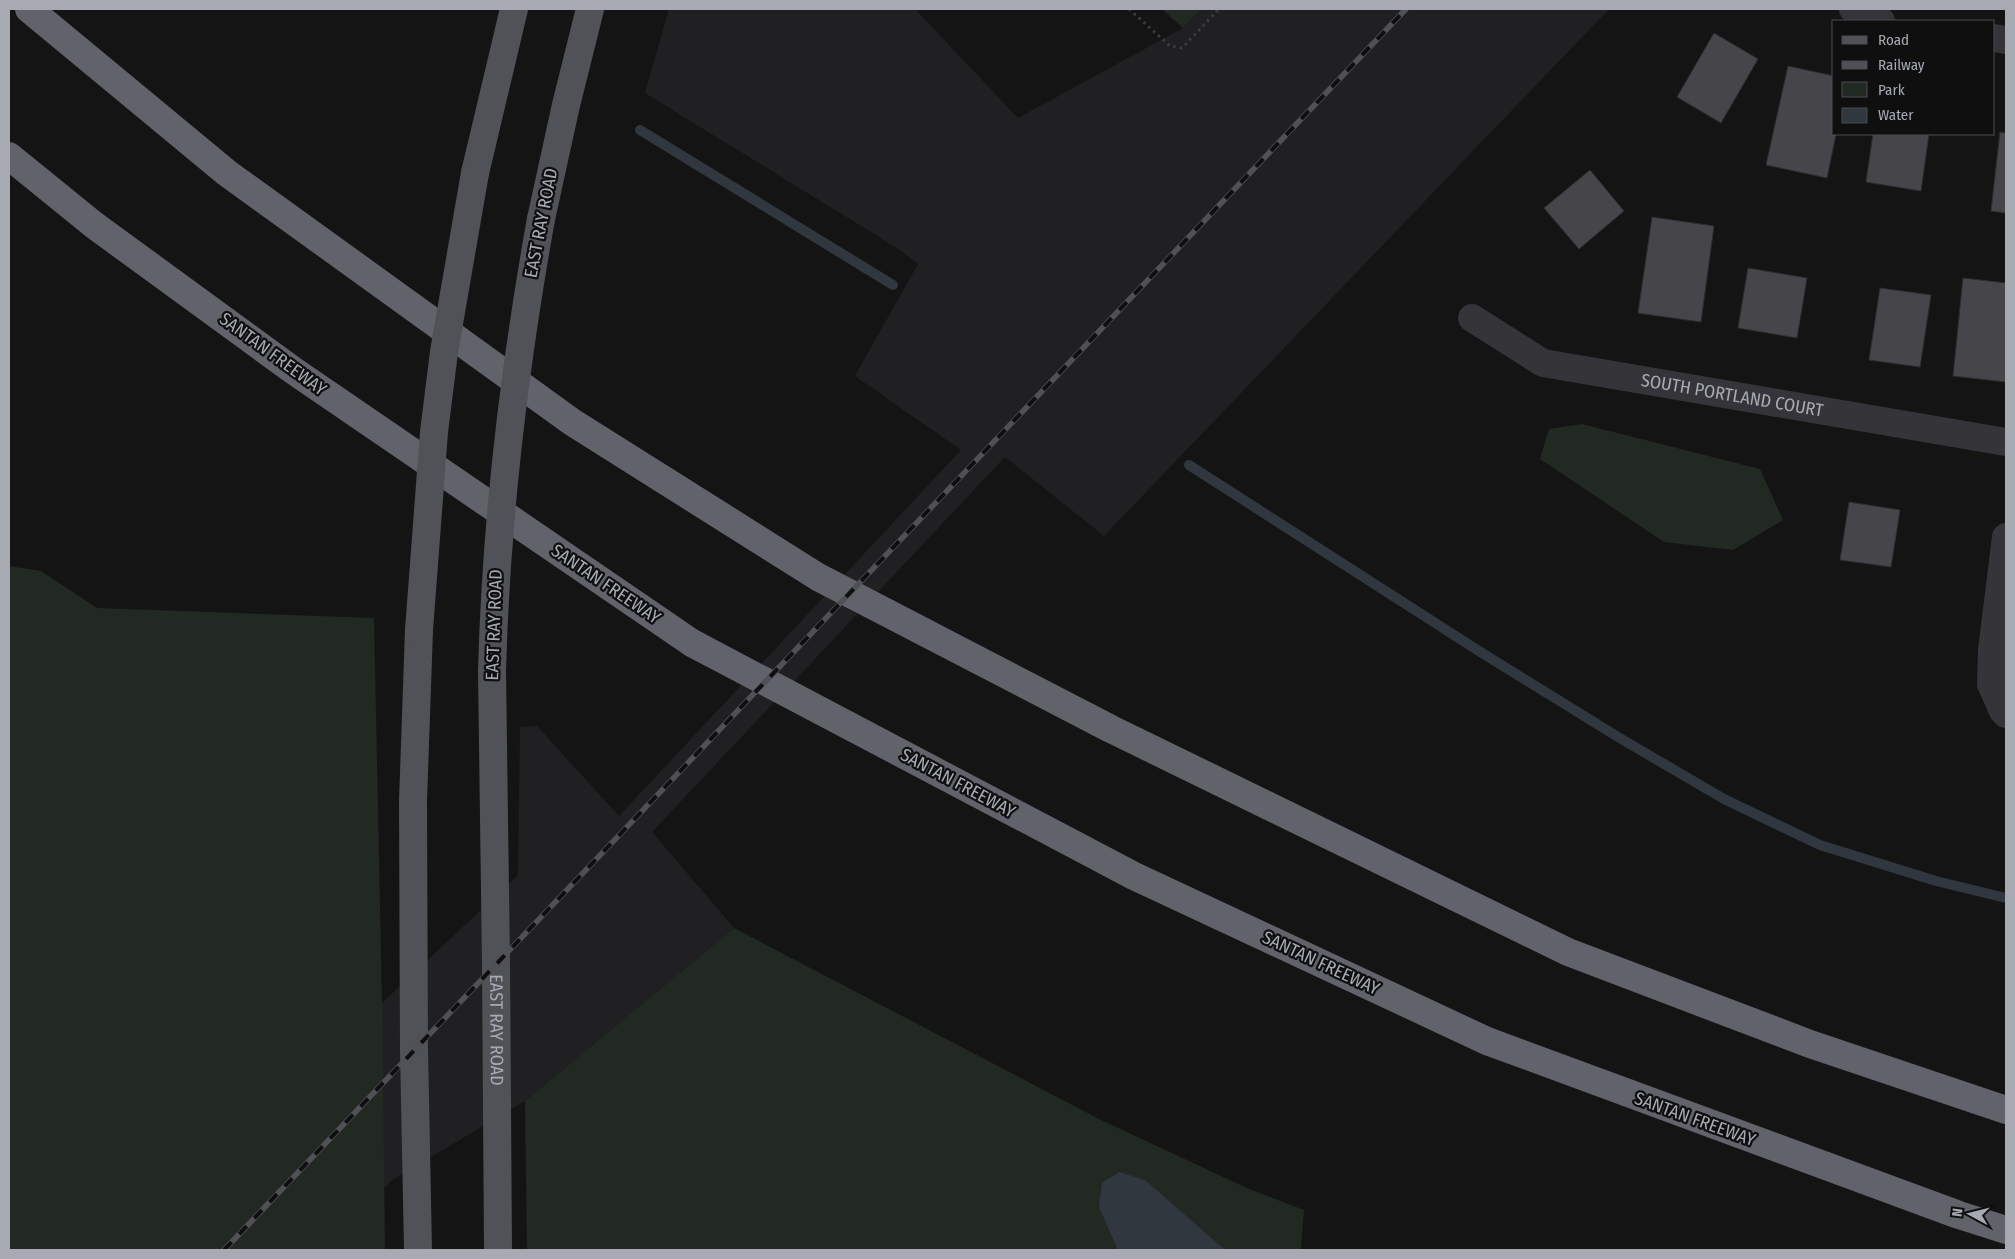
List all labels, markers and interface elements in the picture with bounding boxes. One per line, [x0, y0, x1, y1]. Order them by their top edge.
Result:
legend [1832, 20, 1995, 135]
text: Road [1878, 31, 1909, 49]
text: Railway [1878, 56, 1925, 74]
text: Park [1878, 81, 1905, 99]
text: Water [1878, 106, 1914, 124]
street label: EAST RAY ROAD [520, 166, 562, 280]
street label: SANTAN FREEWAY [215, 308, 331, 400]
street label: SOUTH PORTLAND COURT [1639, 369, 1826, 422]
street label: SANTAN FREEWAY [547, 539, 665, 629]
street label: EAST RAY ROAD [481, 569, 507, 681]
street label: SANTAN FREEWAY [897, 743, 1019, 823]
street label: SANTAN FREEWAY [1259, 926, 1383, 1000]
street label: EAST RAY ROAD [485, 974, 508, 1086]
street label: SANTAN FREEWAY [1632, 1087, 1758, 1151]
north arrow [1945, 1189, 1995, 1239]
text: N [1949, 1207, 1967, 1218]

